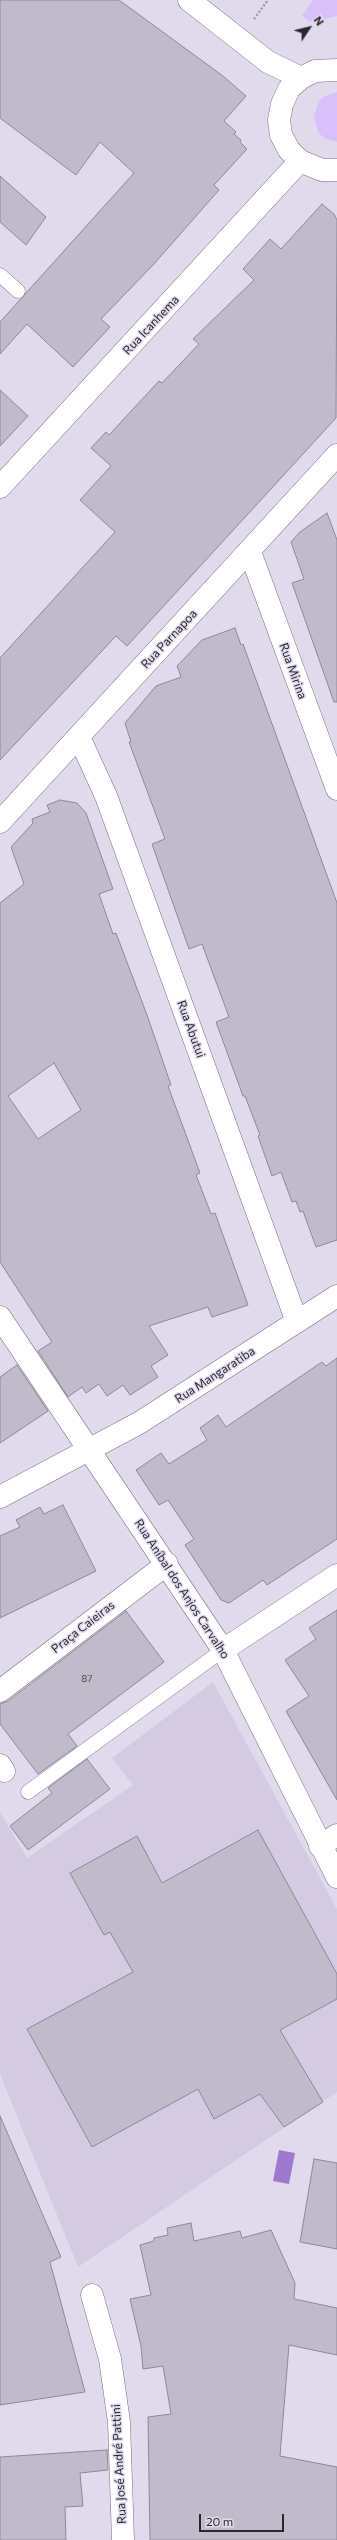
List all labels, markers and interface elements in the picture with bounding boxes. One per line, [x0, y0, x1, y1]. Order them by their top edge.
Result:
north arrow [289, 8, 329, 48]
text: N [312, 14, 327, 28]
street label: Rua Icanhema [120, 292, 182, 358]
street label: Rua Parnapoa [138, 606, 200, 672]
street label: Rua Mirina [276, 641, 310, 701]
street label: Rua Abutui [174, 998, 208, 1060]
street label: Rua Mangaratiba [172, 1344, 258, 1406]
street label: Rua Aníbal dos Anjos Carvalho [131, 1516, 233, 1662]
street label: Praça Caieiras [48, 1598, 118, 1656]
house number: 87 [81, 1673, 93, 1685]
street label: Rua José André Pattini [109, 2404, 129, 2524]
scale bar [201, 2506, 286, 2532]
text: 20 m [206, 2514, 233, 2528]

